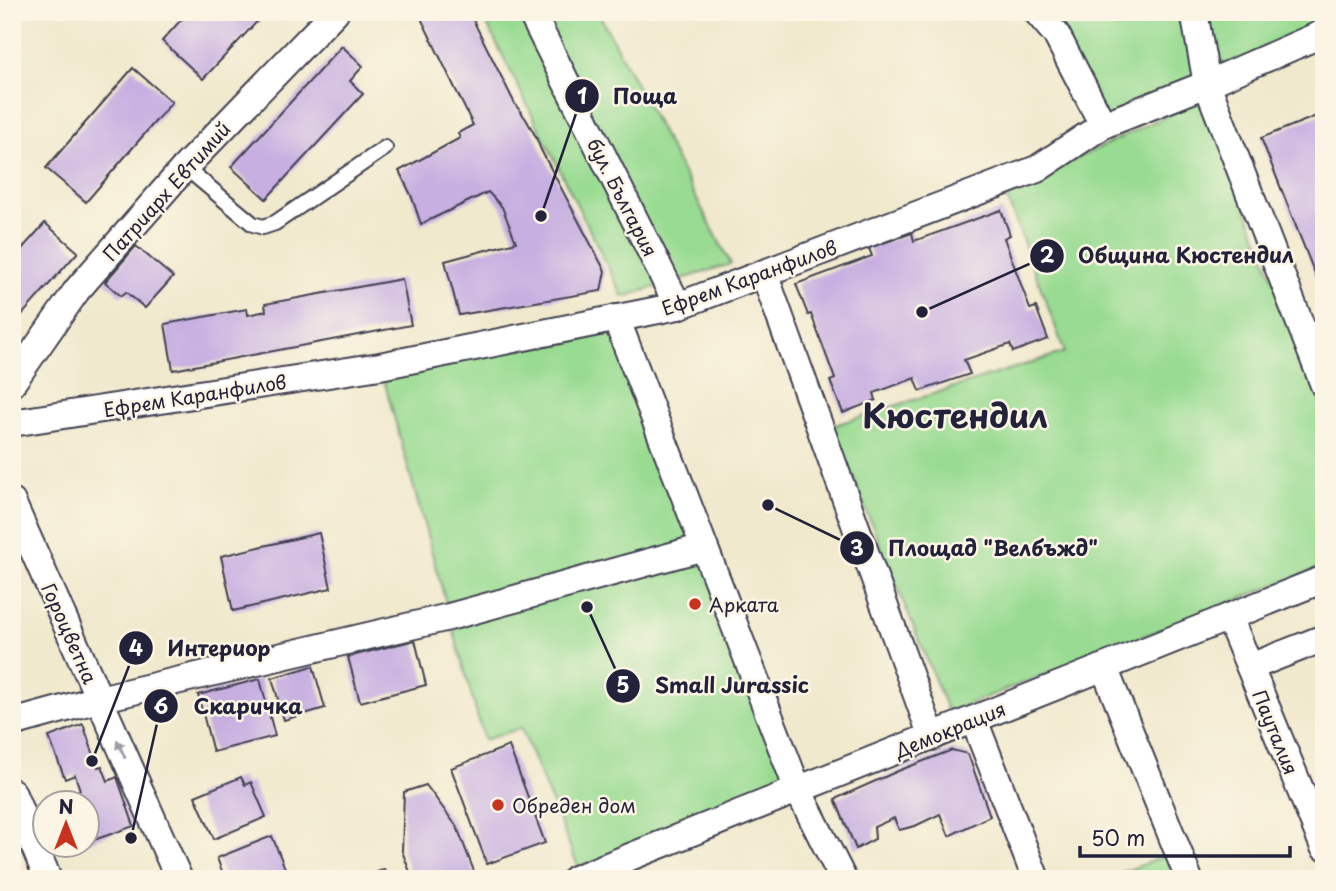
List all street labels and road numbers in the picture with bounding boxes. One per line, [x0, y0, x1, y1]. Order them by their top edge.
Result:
street label: Патриарх Евтимий [96, 115, 236, 267]
street label: бул. България [581, 133, 665, 261]
street label: Ефрем Каранфилов [657, 232, 841, 322]
street label: Ефрем Каранфилов [102, 367, 288, 423]
street label: Гороцветна [35, 578, 105, 688]
street label: Пауталия [1246, 685, 1306, 779]
street label: Демокрация [889, 694, 1010, 764]

